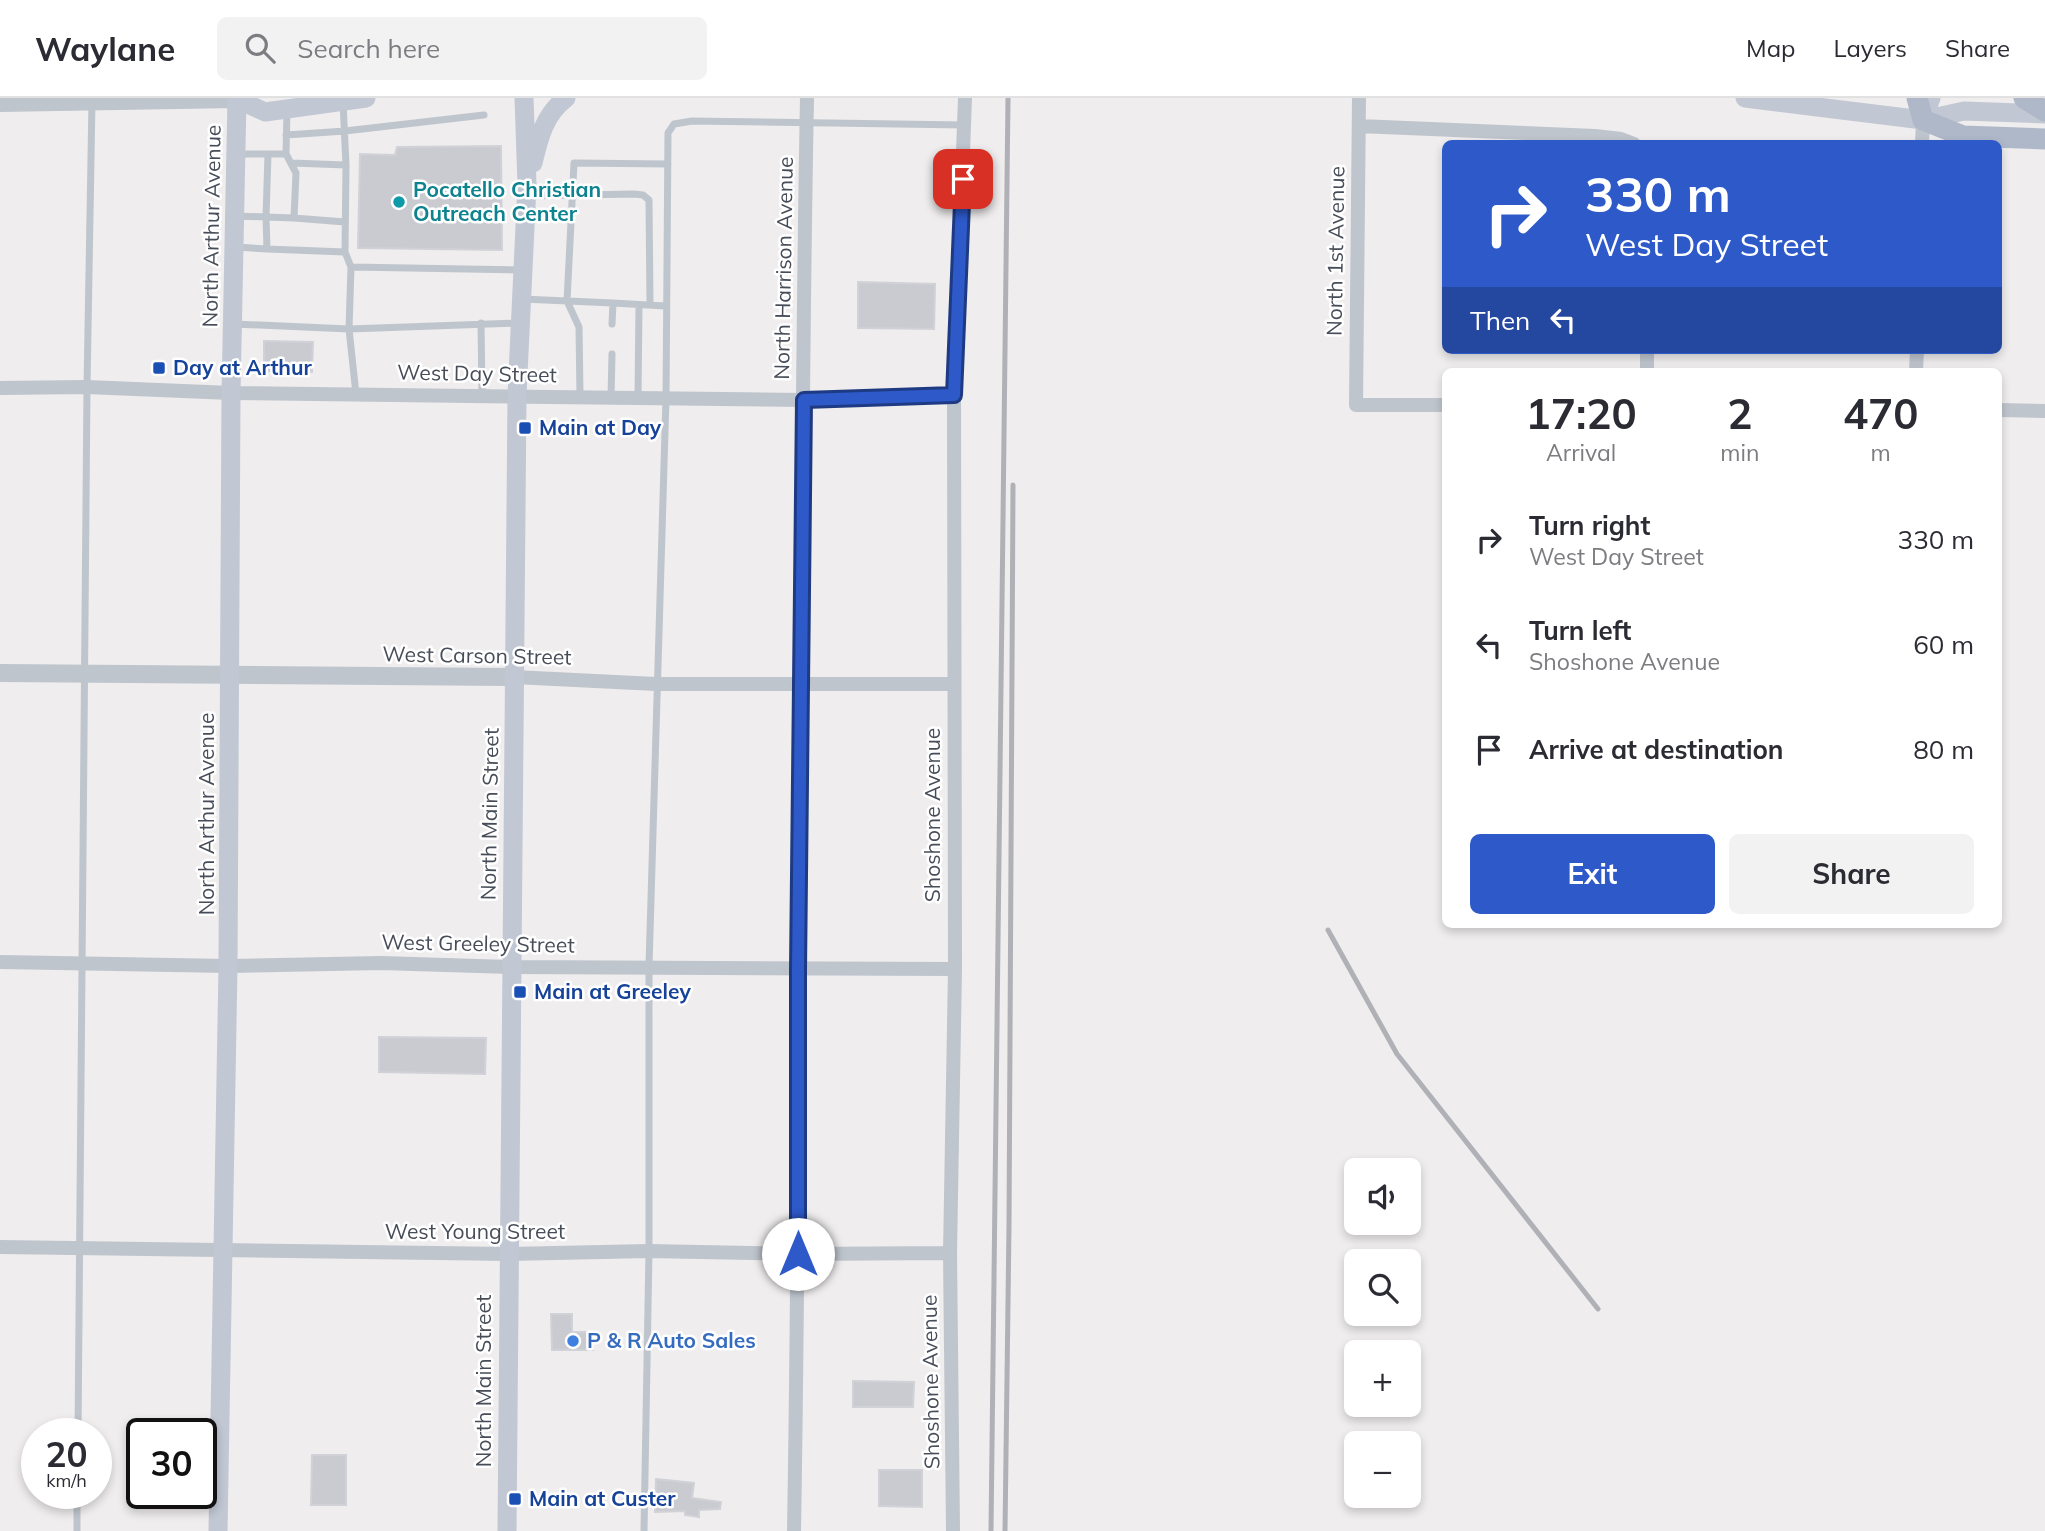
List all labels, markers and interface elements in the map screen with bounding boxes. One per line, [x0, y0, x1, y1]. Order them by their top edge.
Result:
search box [217, 17, 707, 80]
text: Waylane [35, 28, 175, 69]
icon: search [241, 29, 279, 67]
text: Search here [297, 32, 440, 65]
text: Map [1746, 33, 1795, 63]
text: Layers [1833, 33, 1907, 63]
text: Share [1945, 33, 2010, 63]
street label: North Arthur Avenue [196, 124, 226, 328]
pin [933, 149, 993, 209]
street label: North Harrison Avenue [768, 156, 798, 380]
icon: arrive [944, 160, 982, 198]
text: 330 m [1585, 163, 1731, 224]
street label: North 1st Avenue [1321, 166, 1349, 336]
icon: right [1470, 168, 1561, 259]
place label: Pocatello Christian Outreach Center [413, 176, 601, 226]
marker: Pocatello Christian Outreach Center [391, 194, 407, 210]
text: West Day Street [1585, 224, 1828, 264]
icon: left [1544, 301, 1582, 339]
text: Then [1470, 304, 1530, 337]
place label: Day at Arthur [173, 354, 313, 380]
street label: West Day Street [397, 359, 557, 387]
marker: Day at Arthur [151, 360, 167, 376]
text: 17:20 [1526, 387, 1637, 440]
text: 2 [1727, 387, 1752, 440]
text: 470 [1843, 387, 1918, 440]
place label: Main at Day [539, 414, 662, 440]
marker: Main at Day [517, 420, 533, 436]
text: Arrival [1546, 438, 1616, 467]
text: min [1720, 438, 1759, 467]
text: m [1871, 438, 1891, 467]
text: Turn right [1529, 509, 1650, 542]
icon: right [1470, 521, 1508, 559]
text: 330 m [1898, 523, 1974, 556]
text: West Day Street [1529, 542, 1704, 571]
text: Turn left [1529, 614, 1631, 647]
icon: left [1470, 626, 1508, 664]
text: 60 m [1913, 628, 1974, 661]
street label: West Carson Street [382, 640, 572, 670]
text: Shoshone Avenue [1529, 647, 1720, 676]
street label: North Arthur Avenue [193, 713, 219, 915]
street label: North Main Street [474, 728, 504, 900]
street label: Shoshone Avenue [919, 728, 945, 902]
icon: arrive [1470, 731, 1508, 769]
text: Arrive at destination [1529, 733, 1784, 766]
text: 80 m [1913, 733, 1974, 766]
button: Exit [1470, 834, 1715, 914]
button: Share [1729, 834, 1974, 914]
street label: West Greeley Street [381, 928, 575, 958]
place label: Main at Greeley [534, 978, 691, 1004]
marker: Main at Greeley [512, 984, 528, 1000]
map controls [1344, 1158, 1421, 1508]
button: sound [1344, 1158, 1421, 1235]
position arrow [761, 1217, 835, 1291]
street label: West Young Street [385, 1218, 565, 1244]
button: search [1344, 1249, 1421, 1326]
street label: North Main Street [470, 1295, 496, 1467]
street label: Shoshone Avenue [915, 1295, 945, 1469]
place label: P & R Auto Sales [587, 1327, 756, 1353]
marker: P & R Auto Sales [565, 1333, 581, 1349]
button: + [1344, 1340, 1421, 1417]
speed limit sign: 30 [126, 1418, 217, 1509]
button: − [1344, 1431, 1421, 1508]
text: 20 [45, 1432, 88, 1476]
text: km/h [46, 1469, 87, 1492]
place label: Main at Custer [529, 1485, 676, 1511]
marker: Main at Custer [507, 1491, 523, 1507]

